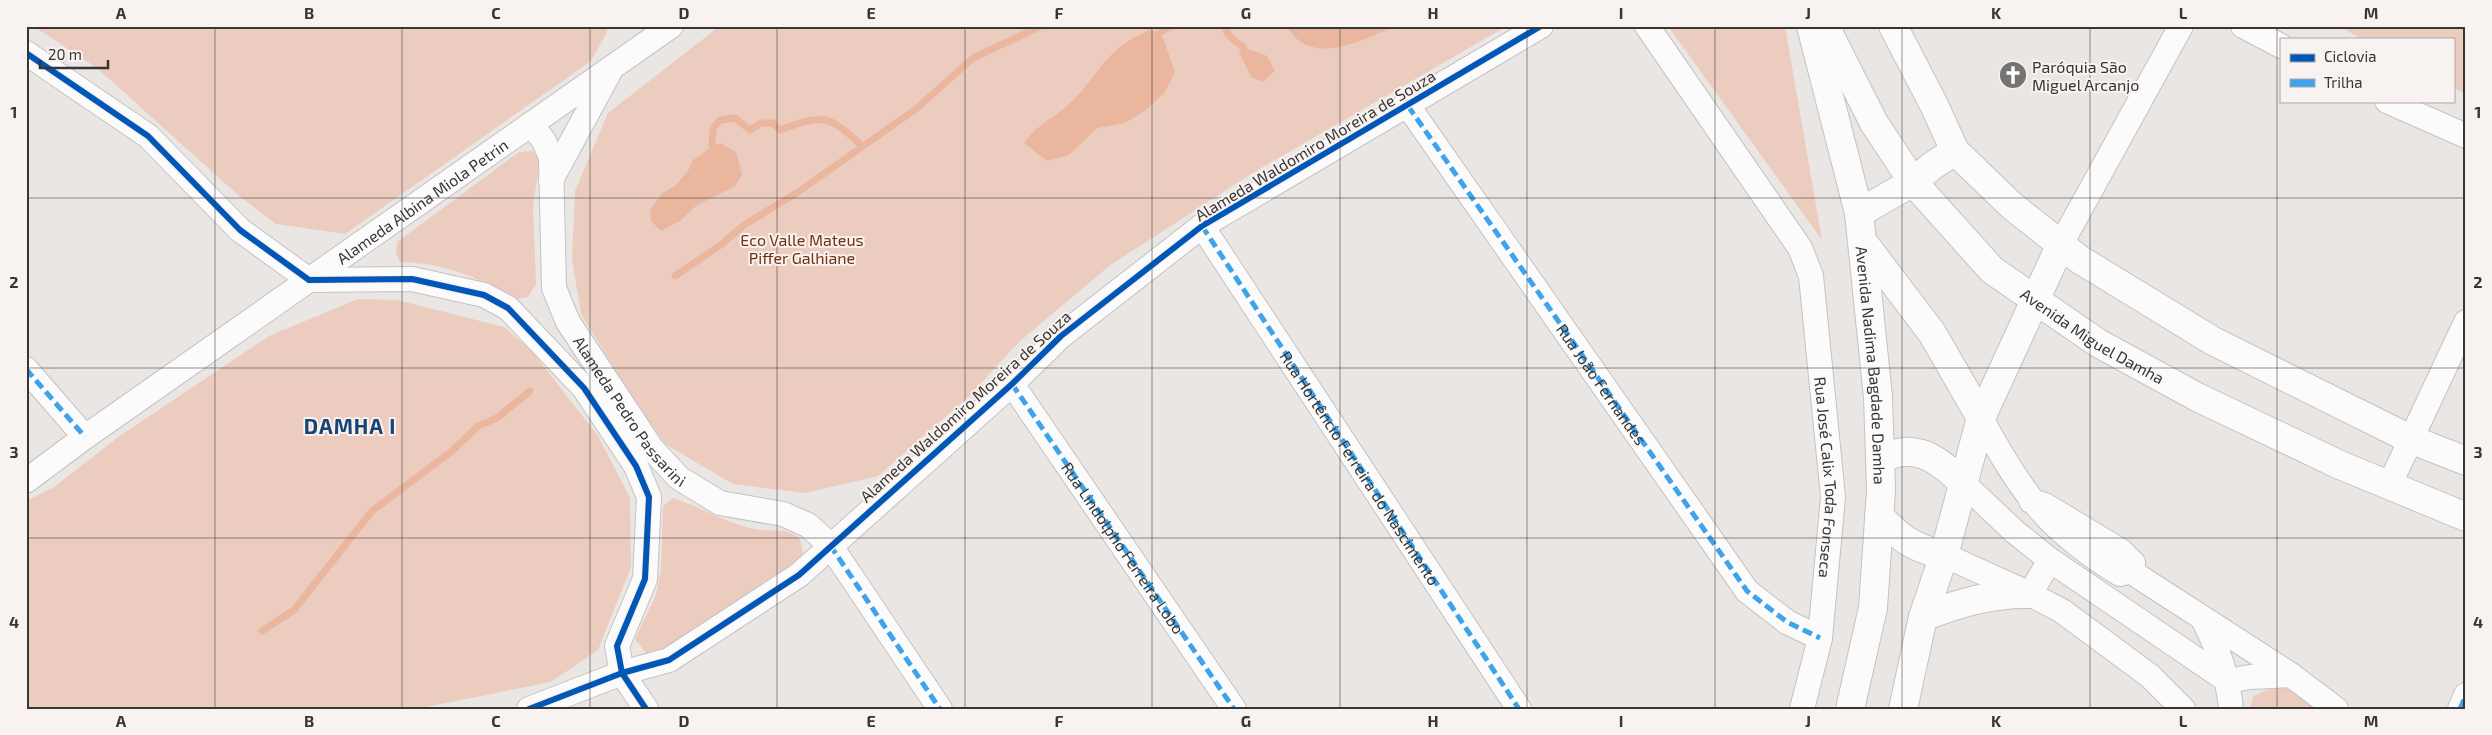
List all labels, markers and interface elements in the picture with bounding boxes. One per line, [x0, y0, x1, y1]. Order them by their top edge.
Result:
text: A [116, 3, 127, 22]
text: B [304, 3, 314, 22]
text: C [491, 3, 501, 22]
text: D [679, 3, 690, 22]
text: E [866, 3, 876, 22]
text: F [1055, 3, 1064, 22]
text: G [1241, 3, 1251, 22]
text: H [1427, 3, 1439, 22]
text: I [1619, 3, 1623, 22]
text: J [1805, 3, 1811, 22]
text: K [1991, 3, 2002, 22]
text: L [2179, 3, 2188, 22]
text: M [2364, 3, 2378, 22]
scale bar [40, 38, 108, 70]
legend [2280, 38, 2454, 102]
text: 20 m [48, 45, 82, 63]
text: Ciclovia [2324, 47, 2376, 65]
place label: Paróquia São Miguel Arcanjo [2032, 57, 2139, 95]
church icon: Paróquia São Miguel Arcanjo [1998, 60, 2028, 90]
street label: Alameda Waldomiro Moreira de Souza [1191, 65, 1439, 225]
text: Trilha [2324, 73, 2362, 91]
text: 1 [11, 102, 17, 121]
text: 1 [2475, 102, 2481, 121]
street label: Alameda Albina Miola Petrin [333, 134, 511, 267]
park label: Eco Valle Mateus Piffer Galhiane [740, 230, 864, 267]
street label: Avenida Nadima Bagdade Damha [1853, 245, 1890, 485]
text: 2 [9, 272, 19, 291]
text: 2 [2473, 272, 2483, 291]
street label: Avenida Miguel Damha [2018, 283, 2168, 387]
street label: Alameda Waldomiro Moreira de Souza [856, 306, 1074, 506]
street label: Rua João Fernandes [1553, 319, 1651, 448]
street label: Alameda Pedro Passarini [570, 332, 690, 490]
street label: Rua Hortêncio Ferreira do Nascimento [1277, 347, 1444, 588]
street label: Rua José Calix Toda Fonseca [1812, 376, 1842, 579]
district label: DAMHA I [304, 413, 396, 438]
text: 3 [9, 442, 19, 461]
text: 3 [2473, 442, 2483, 461]
street label: Rua Lindolpho Ferreira Lobo [1058, 458, 1189, 637]
text: 4 [9, 612, 19, 631]
text: 4 [2473, 612, 2483, 631]
text: A [116, 711, 127, 730]
text: B [304, 711, 314, 730]
text: C [491, 711, 501, 730]
text: D [679, 711, 690, 730]
text: E [866, 711, 876, 730]
text: F [1055, 711, 1064, 730]
text: G [1241, 711, 1251, 730]
text: H [1427, 711, 1439, 730]
text: I [1619, 711, 1623, 730]
text: J [1805, 711, 1811, 730]
text: K [1991, 711, 2002, 730]
text: L [2179, 711, 2188, 730]
text: M [2364, 711, 2378, 730]

